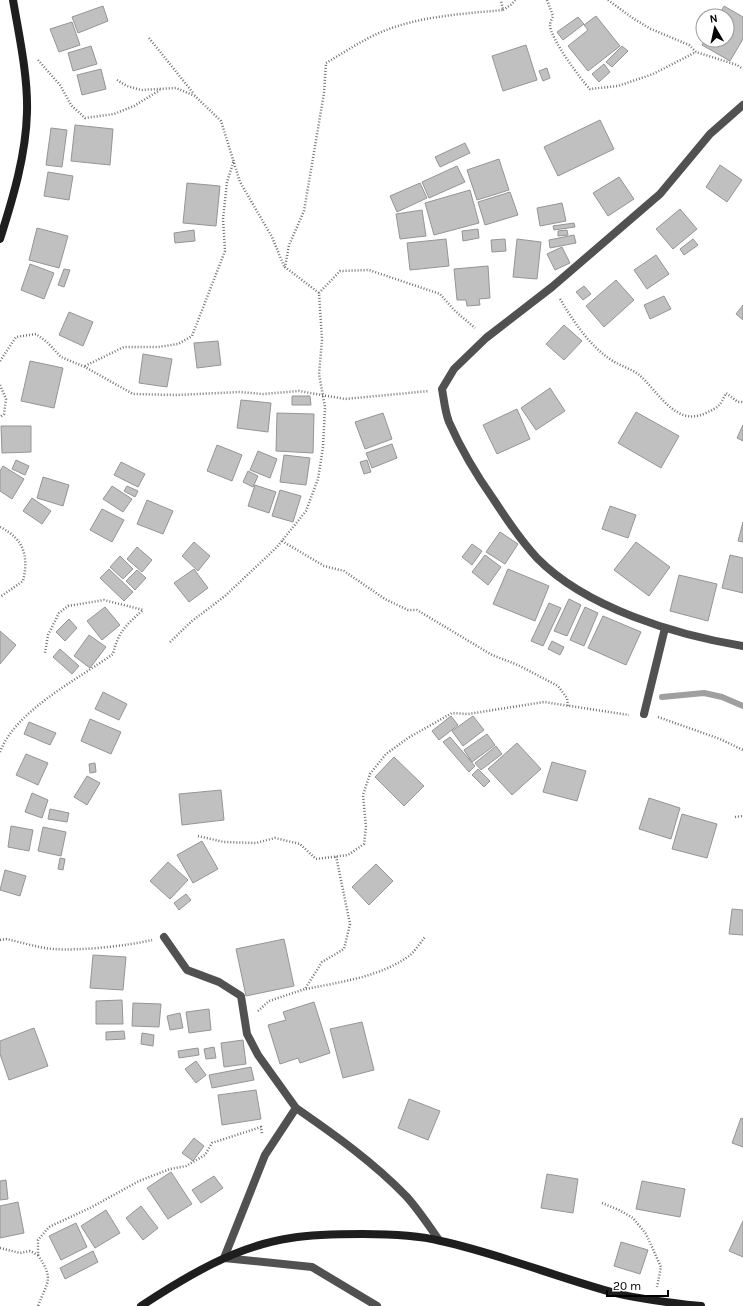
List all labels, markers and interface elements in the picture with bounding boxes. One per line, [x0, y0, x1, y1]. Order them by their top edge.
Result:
north arrow [695, 8, 735, 48]
text: N [709, 12, 718, 26]
scale bar [607, 1272, 668, 1298]
text: 20 m [613, 1279, 641, 1293]

